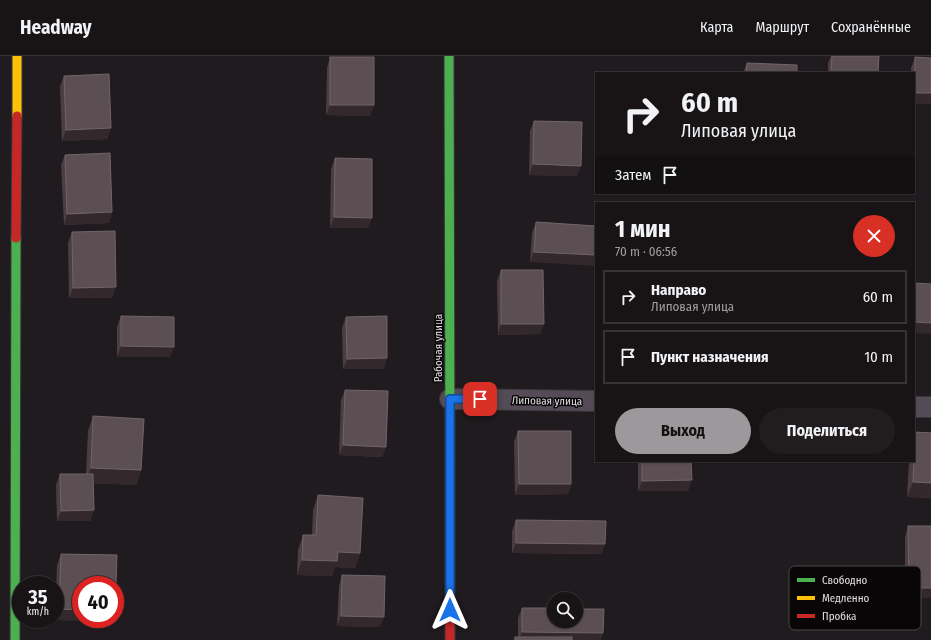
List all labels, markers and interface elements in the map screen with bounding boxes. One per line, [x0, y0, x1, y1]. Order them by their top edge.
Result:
text: Headway [20, 16, 92, 39]
text: Карта [700, 19, 733, 36]
text: Маршрут [755, 19, 809, 36]
text: Сохранённые [831, 19, 911, 36]
text: 60 m [681, 86, 738, 119]
icon: right [615, 88, 667, 140]
text: Липовая улица [681, 120, 796, 142]
icon: arrive [659, 164, 681, 186]
text: Затем [615, 166, 651, 184]
text: 1 мин [615, 215, 670, 243]
button: close [853, 215, 895, 257]
text: 70 m · 06:56 [615, 244, 677, 259]
text: Направо [651, 281, 706, 299]
icon: right [617, 286, 639, 308]
text: 60 m [863, 288, 893, 306]
text: Липовая улица [651, 299, 734, 314]
street label: Рабочая улица [432, 314, 445, 382]
icon: arrive [617, 346, 639, 368]
text: Пункт назначения [651, 348, 769, 366]
text: 10 m [864, 348, 893, 366]
pin [463, 382, 497, 416]
icon: arrive [469, 388, 491, 410]
street label: Липовая улица [512, 394, 582, 408]
button: Выход [615, 408, 751, 454]
button: Поделиться [759, 408, 895, 454]
legend [789, 566, 921, 630]
text: Свободно [822, 574, 867, 587]
speed limit sign: 40 [72, 576, 124, 628]
text: 35 [28, 585, 48, 609]
position arrow [429, 589, 471, 631]
map controls [547, 592, 583, 628]
button: search [547, 592, 583, 628]
text: Медленно [822, 592, 870, 605]
text: km/h [27, 606, 49, 618]
text: Пробка [822, 610, 856, 623]

